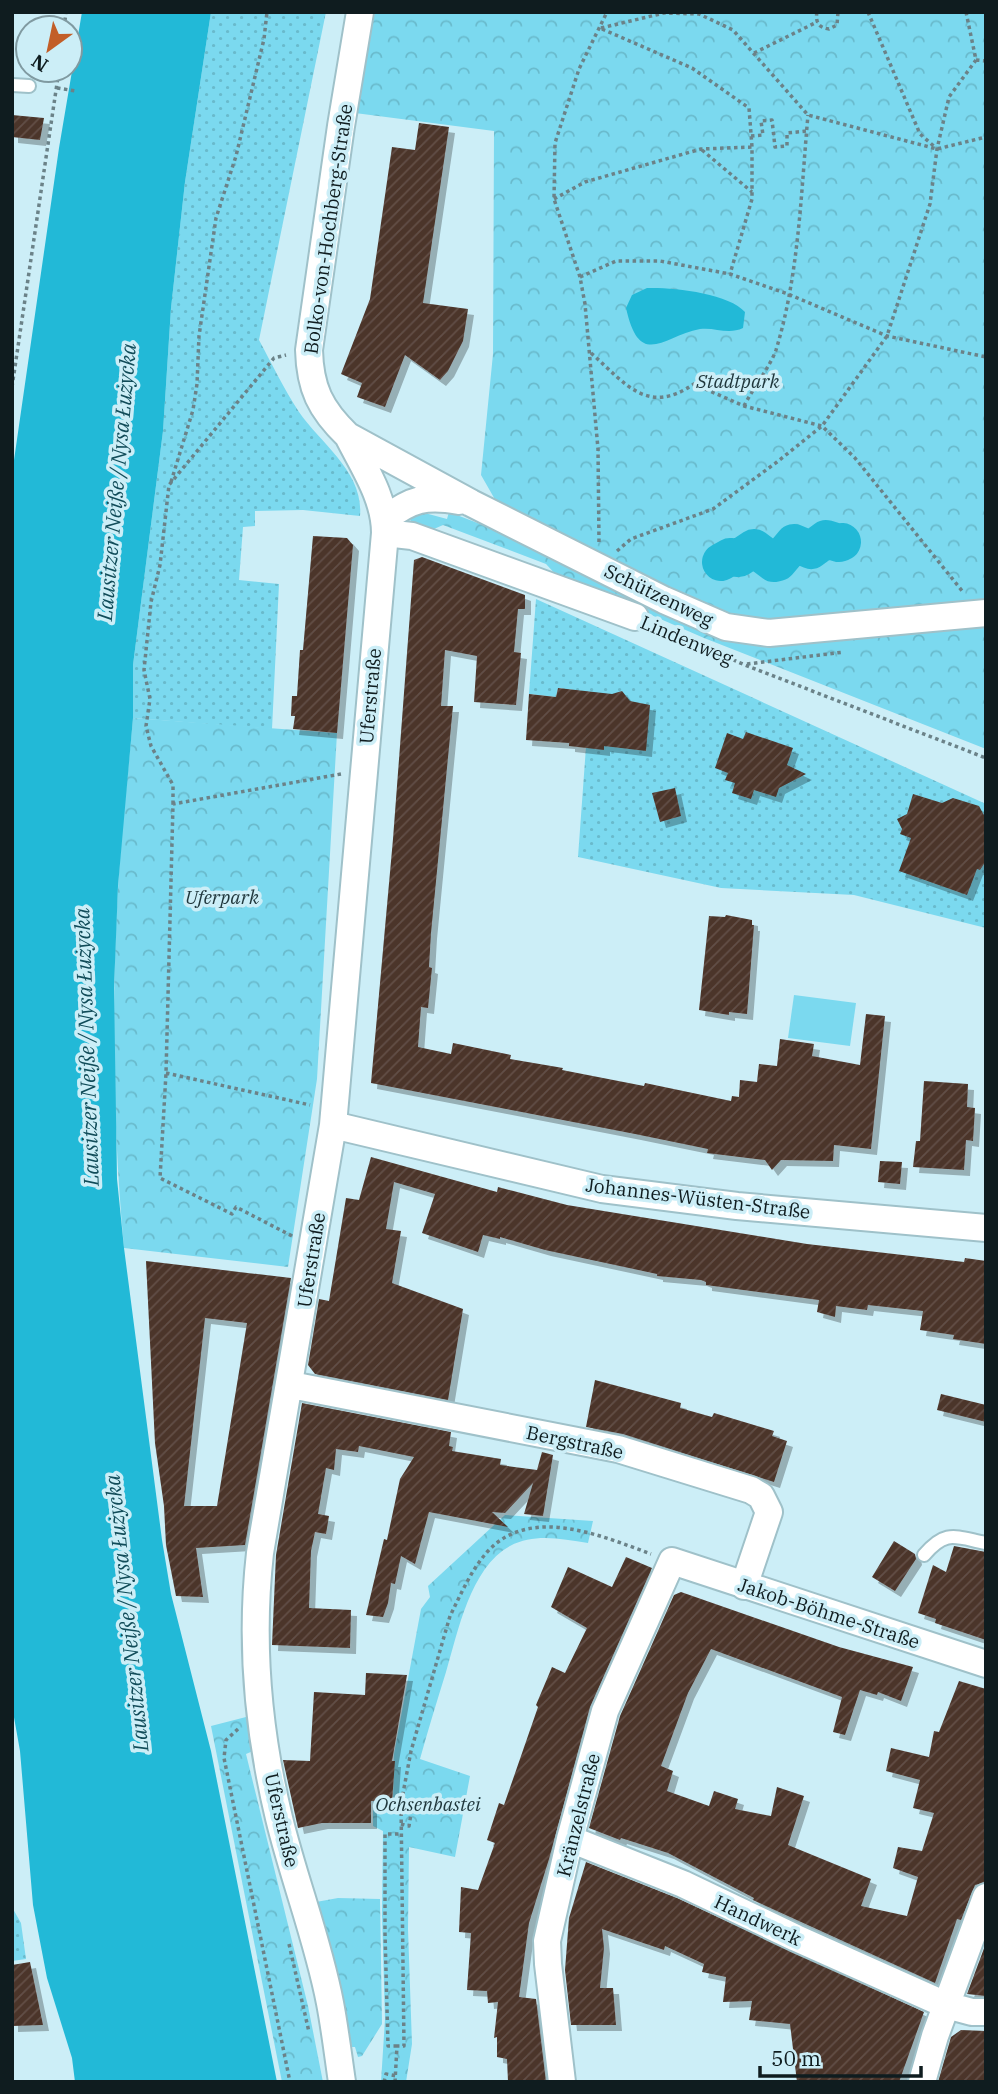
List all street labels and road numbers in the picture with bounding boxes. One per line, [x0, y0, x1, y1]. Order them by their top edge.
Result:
street label: Bolko-von-Hochberg-Straße [299, 102, 357, 356]
street label: Schützenweg [601, 558, 718, 632]
street label: Lindenweg [637, 610, 738, 670]
street label: Uferstraße [354, 647, 386, 745]
street label: Johannes-Wüsten-Straße [584, 1172, 812, 1224]
street label: Uferstraße [292, 1211, 330, 1309]
street label: Bergstraße [524, 1420, 626, 1464]
street label: Jakob-Böhme-Straße [735, 1572, 923, 1654]
street label: Kränzelstraße [551, 1751, 605, 1879]
street label: Uferstraße [260, 1771, 304, 1869]
street label: Handwerk [711, 1889, 805, 1951]

